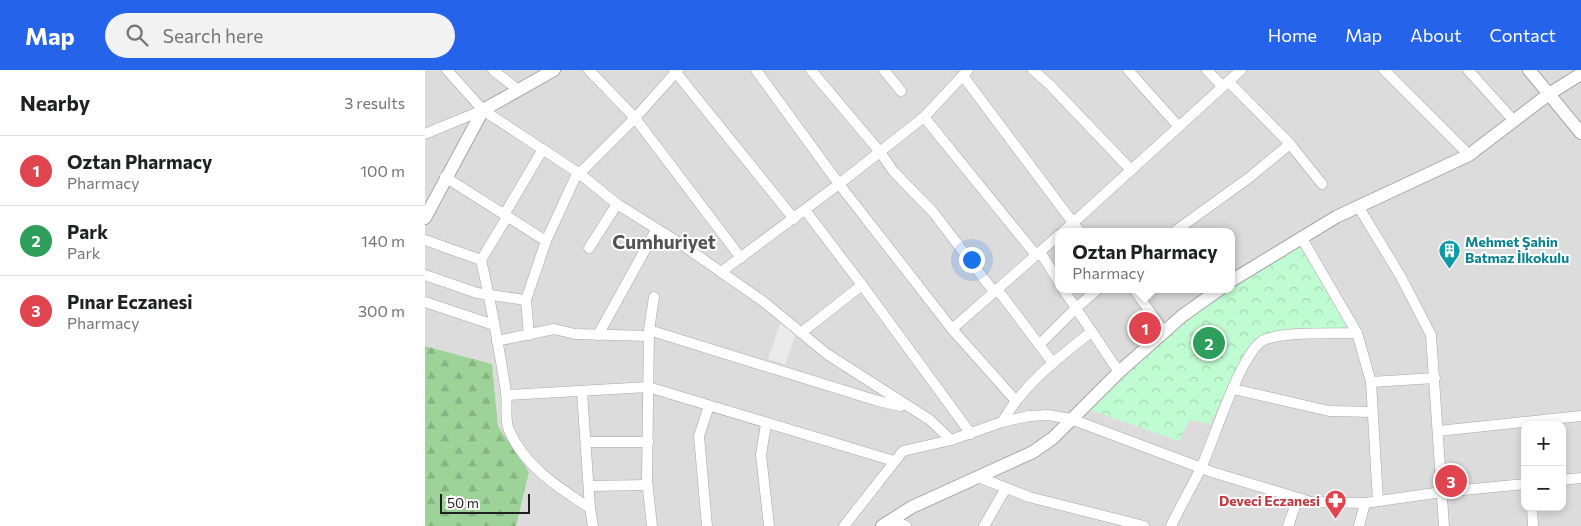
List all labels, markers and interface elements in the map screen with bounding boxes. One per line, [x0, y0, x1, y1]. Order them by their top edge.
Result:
search box [105, 13, 455, 58]
text: Map [25, 21, 75, 50]
icon: search [123, 21, 151, 49]
text: Search here [163, 24, 263, 47]
text: Home [1268, 24, 1317, 46]
text: Map [1345, 24, 1382, 46]
text: About [1410, 24, 1462, 46]
text: Contact [1490, 24, 1556, 46]
text: Nearby [20, 90, 90, 115]
text: 3 results [344, 93, 405, 112]
text: Oztan Pharmacy [67, 150, 212, 173]
text: 1 [32, 161, 40, 180]
text: 100 m [360, 161, 405, 180]
text: Pharmacy [67, 173, 140, 192]
text: Park [67, 220, 108, 243]
popup [1055, 228, 1235, 293]
district label: Cumhuriyet [612, 230, 716, 253]
text: 2 [31, 231, 41, 250]
text: 140 m [361, 231, 405, 250]
place label: Mehmet Şahin Batmaz İlkokulu [1465, 233, 1569, 266]
building icon: Mehmet Şahin Batmaz İlkokulu [1437, 238, 1461, 269]
text: Oztan Pharmacy [1072, 240, 1218, 263]
text: Park [67, 243, 100, 262]
your location [959, 247, 985, 273]
text: Pharmacy [1072, 263, 1145, 282]
text: Pınar Eczanesi [67, 290, 193, 313]
text: 3 [31, 301, 41, 320]
text: 300 m [358, 301, 405, 320]
pin: 1 [1129, 309, 1161, 347]
text: Pharmacy [67, 313, 140, 332]
pin: 2 [1193, 324, 1225, 362]
map controls [1521, 421, 1566, 511]
button: + [1521, 421, 1566, 466]
pin: 3 [1435, 462, 1467, 500]
button: − [1521, 466, 1566, 511]
pharmacy icon: Deveci Eczanesi [1324, 489, 1348, 520]
scale bar [440, 491, 530, 514]
place label: Deveci Eczanesi [1219, 492, 1320, 509]
text: 50 m [447, 494, 479, 511]

